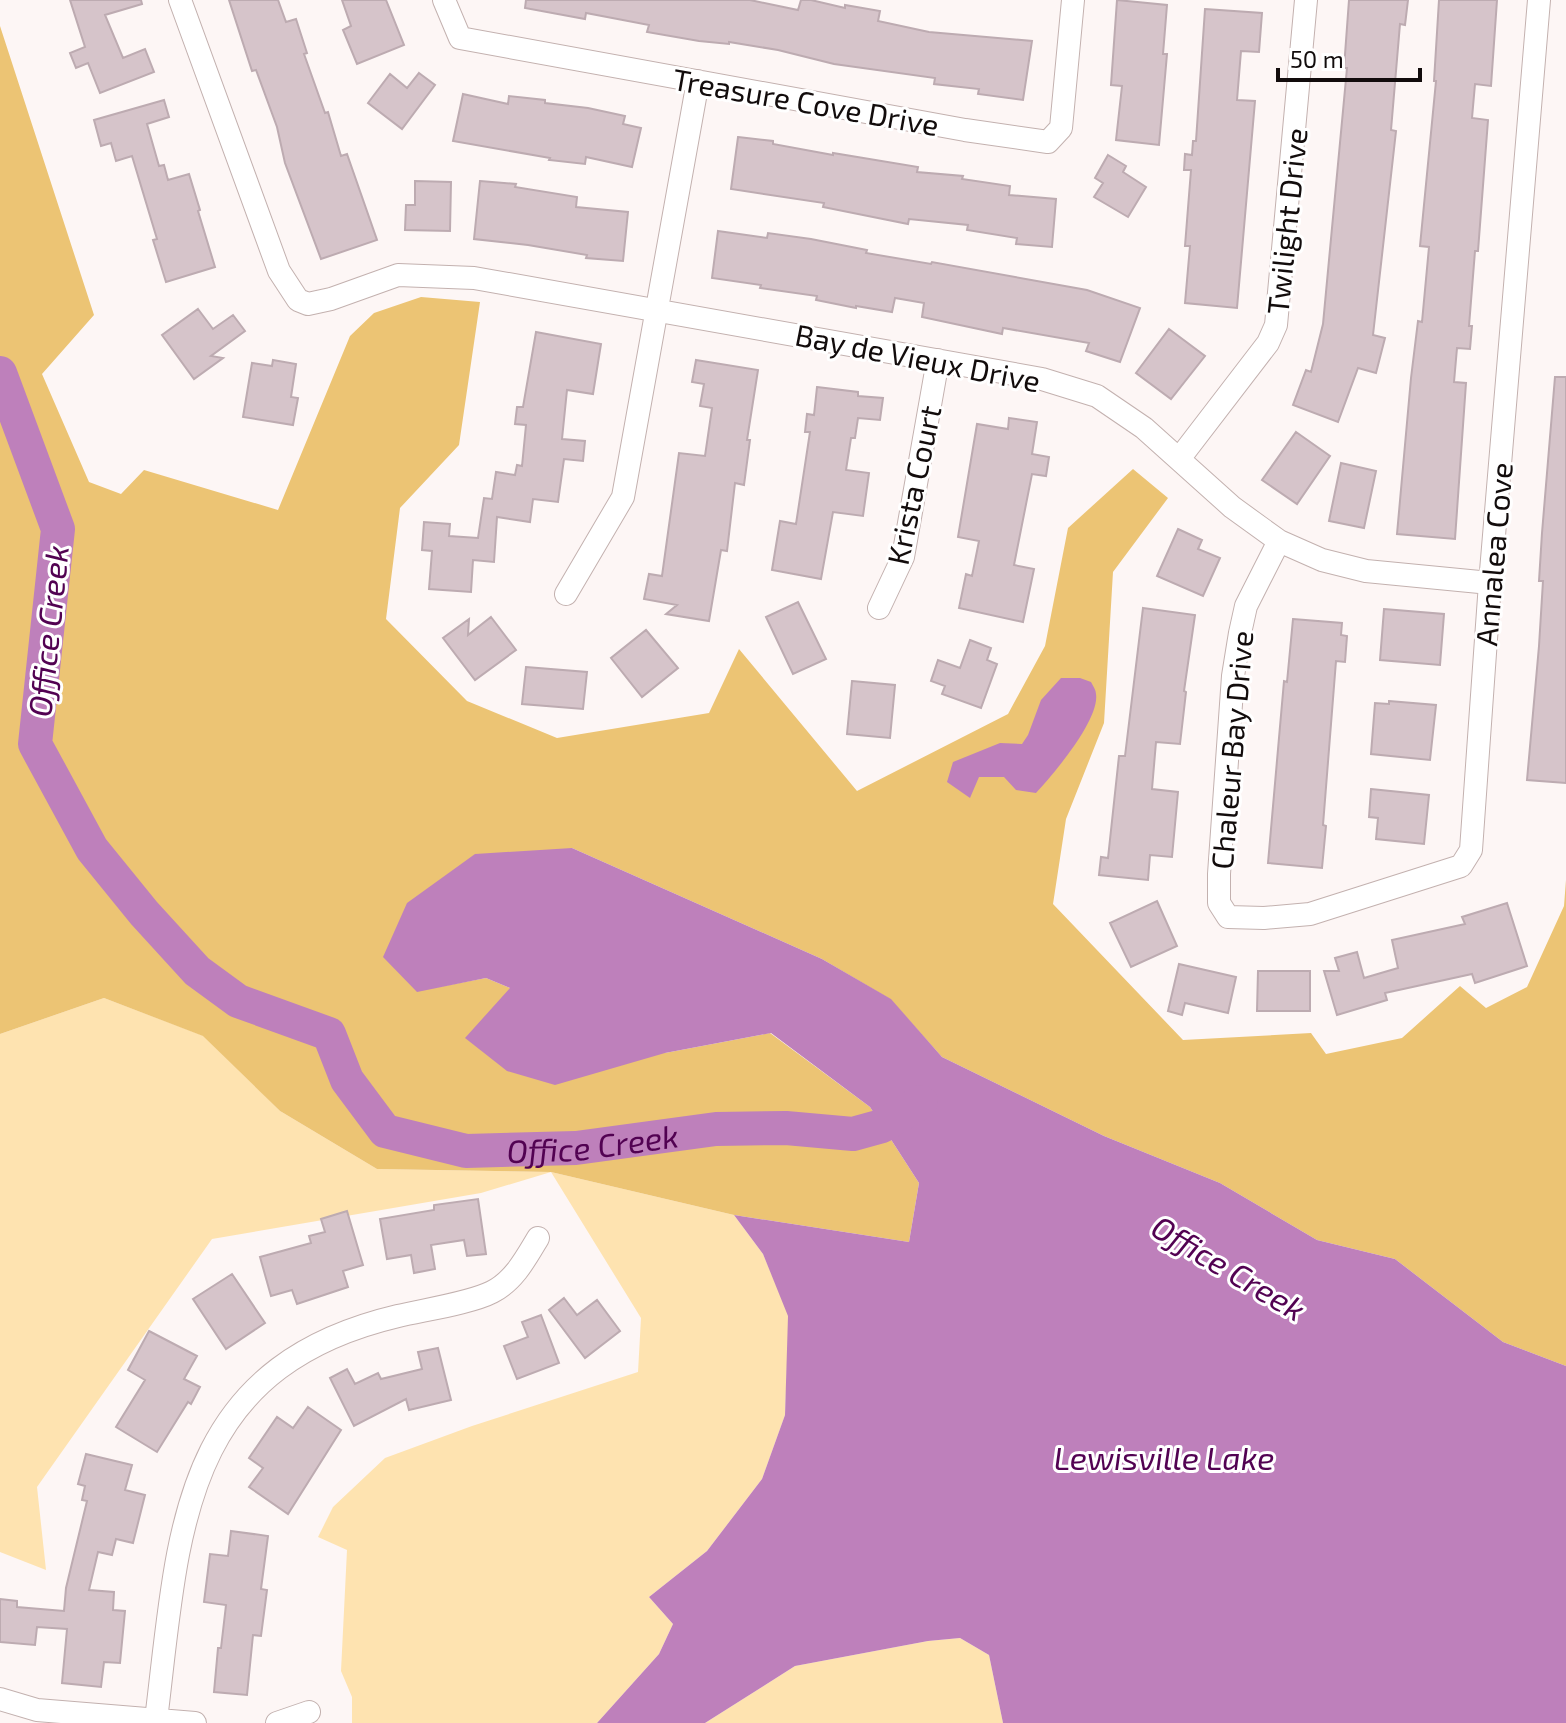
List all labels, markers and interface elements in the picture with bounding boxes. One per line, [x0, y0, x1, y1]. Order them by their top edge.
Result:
scale bar [1278, 32, 1420, 82]
text: 50 m [1290, 44, 1344, 73]
street label: Treasure Cove Drive [670, 60, 942, 142]
street label: Twilight Drive [1258, 126, 1314, 316]
street label: Bay de Vieux Drive [792, 316, 1044, 398]
street label: Krista Court [879, 402, 947, 568]
street label: Annalea Cove [1467, 461, 1519, 647]
water label: Office Creek [19, 543, 76, 719]
street label: Chaleur Bay Drive [1203, 629, 1259, 871]
water label: Office Creek [506, 1115, 681, 1169]
water label: Office Creek [1145, 1206, 1313, 1329]
water label: Lewisville Lake [1054, 1438, 1274, 1476]

